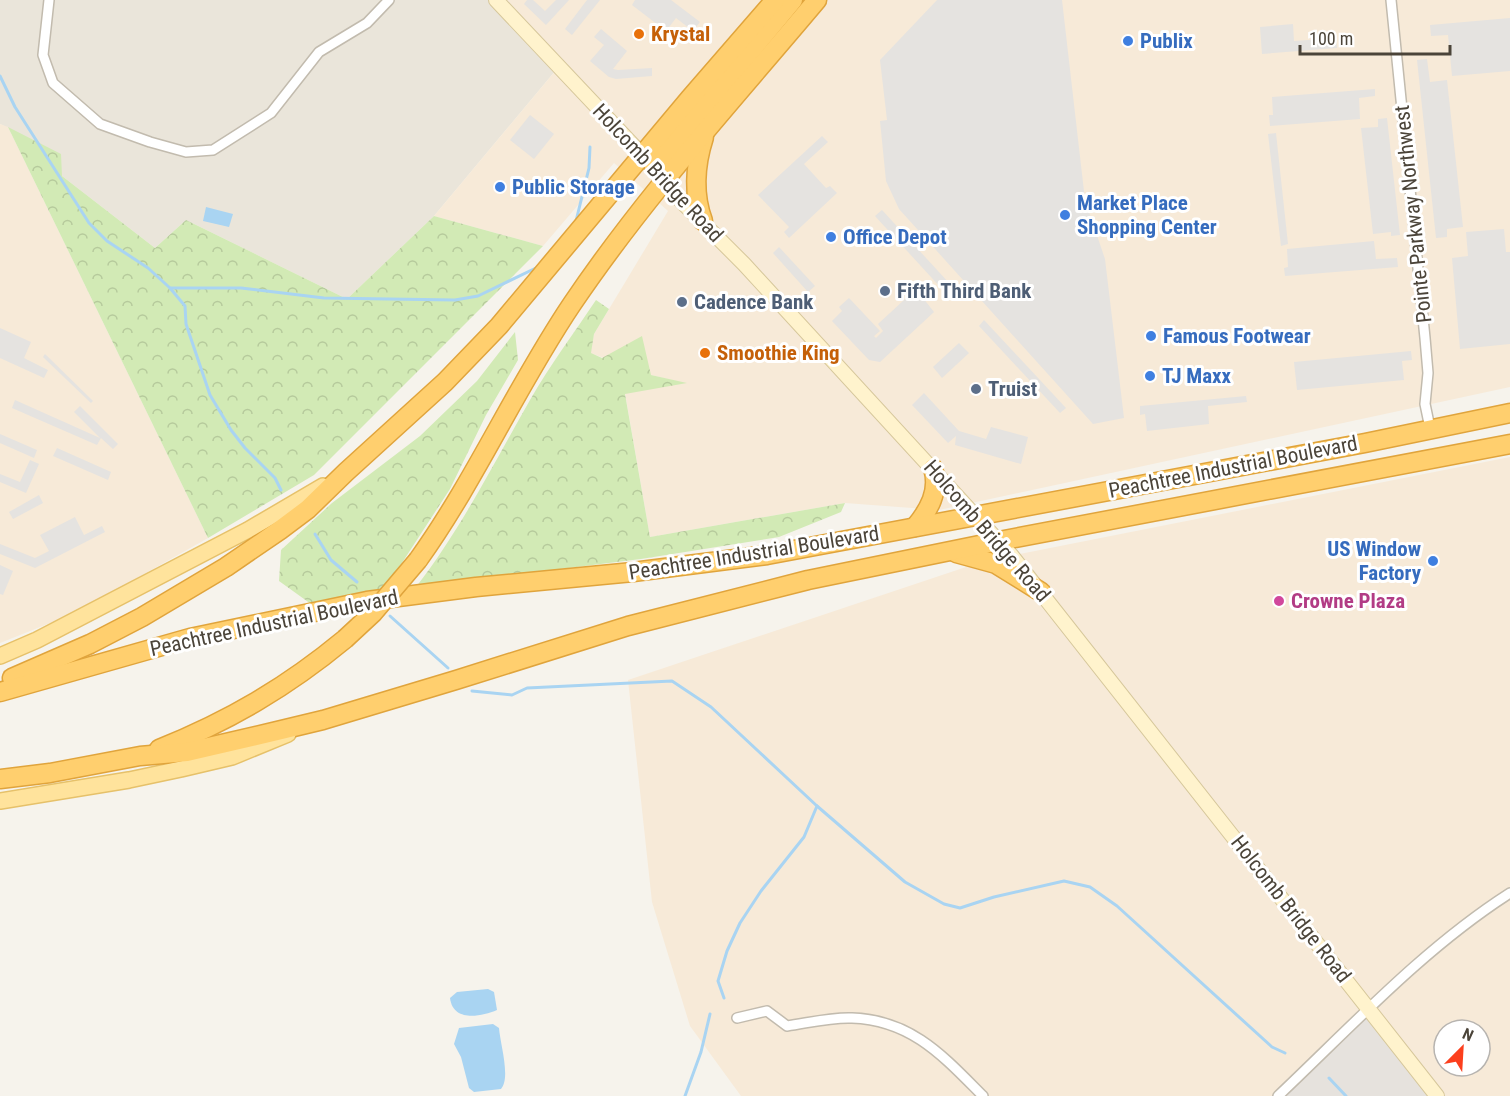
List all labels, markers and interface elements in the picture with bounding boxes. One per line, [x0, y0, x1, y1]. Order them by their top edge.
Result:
scale bar [1300, 18, 1450, 56]
place label: Krystal [651, 22, 710, 46]
marker: Krystal [632, 27, 646, 41]
text: 100 m [1309, 28, 1353, 49]
place label: Publix [1140, 29, 1193, 53]
marker: Publix [1121, 34, 1135, 48]
street label: Holcomb Bridge Road [588, 99, 728, 247]
street label: Pointe Parkway Northwest [1390, 104, 1436, 324]
place label: Public Storage [512, 175, 635, 199]
marker: Public Storage [493, 180, 507, 194]
place label: Market Place Shopping Center [1077, 191, 1217, 239]
marker: Market Place Shopping Center [1058, 208, 1072, 222]
place label: Office Depot [843, 225, 947, 249]
marker: Office Depot [824, 230, 838, 244]
place label: Fifth Third Bank [897, 279, 1032, 303]
marker: Fifth Third Bank [878, 284, 892, 298]
place label: Cadence Bank [694, 290, 814, 314]
marker: Cadence Bank [675, 295, 689, 309]
place label: Famous Footwear [1163, 324, 1311, 348]
marker: Famous Footwear [1144, 329, 1158, 343]
place label: Smoothie King [717, 341, 840, 365]
marker: Smoothie King [698, 346, 712, 360]
place label: TJ Maxx [1162, 364, 1232, 388]
marker: TJ Maxx [1143, 369, 1157, 383]
place label: Truist [988, 377, 1037, 401]
marker: Truist [969, 382, 983, 396]
street label: Peachtree Industrial Boulevard [1106, 431, 1360, 503]
street label: Holcomb Bridge Road [919, 455, 1055, 607]
street label: Peachtree Industrial Boulevard [627, 521, 881, 585]
place label: US Window Factory [1327, 537, 1422, 585]
marker: US Window Factory [1426, 554, 1440, 568]
street label: Peachtree Industrial Boulevard [148, 585, 400, 661]
place label: Crowne Plaza [1291, 589, 1405, 613]
marker: Crowne Plaza [1272, 594, 1286, 608]
street label: Holcomb Bridge Road [1226, 831, 1356, 987]
north arrow [1432, 1018, 1492, 1078]
text: N [1460, 1024, 1476, 1045]

